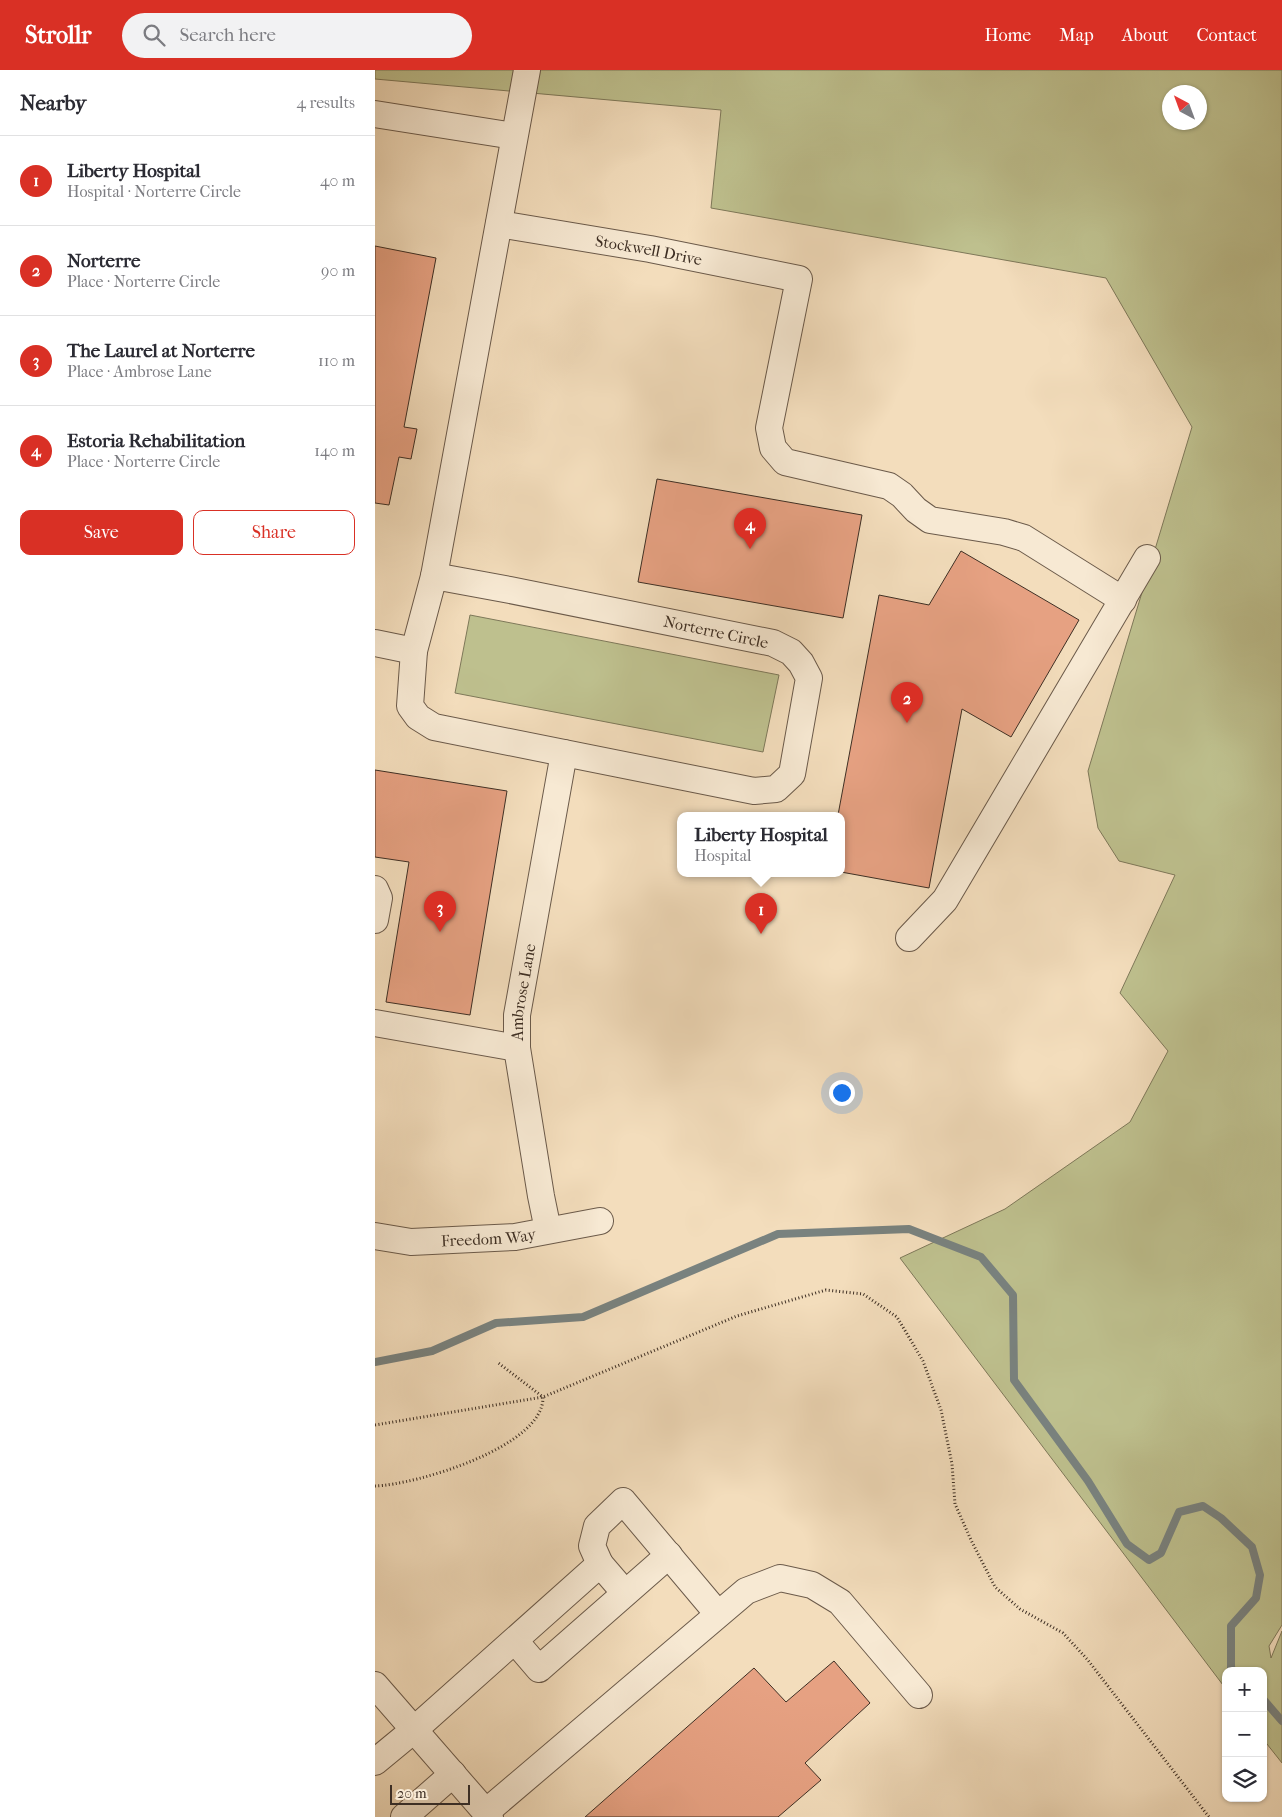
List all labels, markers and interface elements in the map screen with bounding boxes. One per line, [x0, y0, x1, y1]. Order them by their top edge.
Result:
search box [122, 13, 472, 58]
text: Strollr [25, 21, 92, 49]
icon: search [140, 21, 168, 49]
text: Search here [180, 24, 276, 46]
text: Home [984, 25, 1031, 46]
text: Map [1059, 25, 1094, 46]
text: About [1122, 25, 1168, 46]
text: Contact [1196, 25, 1257, 46]
north arrow [1162, 85, 1207, 130]
text: Nearby [20, 91, 86, 115]
text: 4 results [297, 93, 355, 112]
text: Liberty Hospital [67, 160, 200, 182]
text: 1 [33, 171, 39, 190]
text: 40 m [320, 171, 355, 190]
text: Hospital · Norterre Circle [67, 182, 241, 201]
street label: Stockwell Drive [594, 231, 704, 269]
text: Norterre [67, 250, 140, 272]
text: 2 [32, 261, 40, 280]
text: 90 m [321, 261, 355, 280]
text: Place · Norterre Circle [67, 272, 220, 291]
text: The Laurel at Norterre [67, 340, 255, 362]
text: 3 [33, 351, 39, 370]
text: 110 m [318, 351, 355, 370]
text: Place · Ambrose Lane [67, 362, 212, 381]
text: Estoria Rehabilitation [67, 430, 245, 452]
text: 4 [31, 441, 41, 460]
text: 140 m [314, 441, 355, 460]
text: Place · Norterre Circle [67, 452, 220, 471]
pin: 4 [734, 508, 766, 549]
button: Save [20, 510, 183, 555]
button: Share [193, 510, 355, 555]
street label: Norterre Circle [662, 612, 770, 652]
pin: 2 [891, 682, 923, 723]
popup [677, 812, 845, 877]
text: Liberty Hospital [694, 824, 828, 846]
text: Hospital [694, 846, 752, 865]
pin: 3 [424, 891, 456, 932]
pin: 1 [745, 893, 777, 934]
street label: Ambrose Lane [507, 942, 539, 1042]
your location [829, 1080, 855, 1106]
street label: Freedom Way [441, 1224, 538, 1250]
map controls [1222, 1667, 1267, 1802]
button: + [1222, 1667, 1267, 1712]
button: − [1222, 1712, 1267, 1757]
button: layers [1222, 1757, 1267, 1802]
scale bar [390, 1782, 470, 1805]
text: 20 m [397, 1785, 427, 1802]

